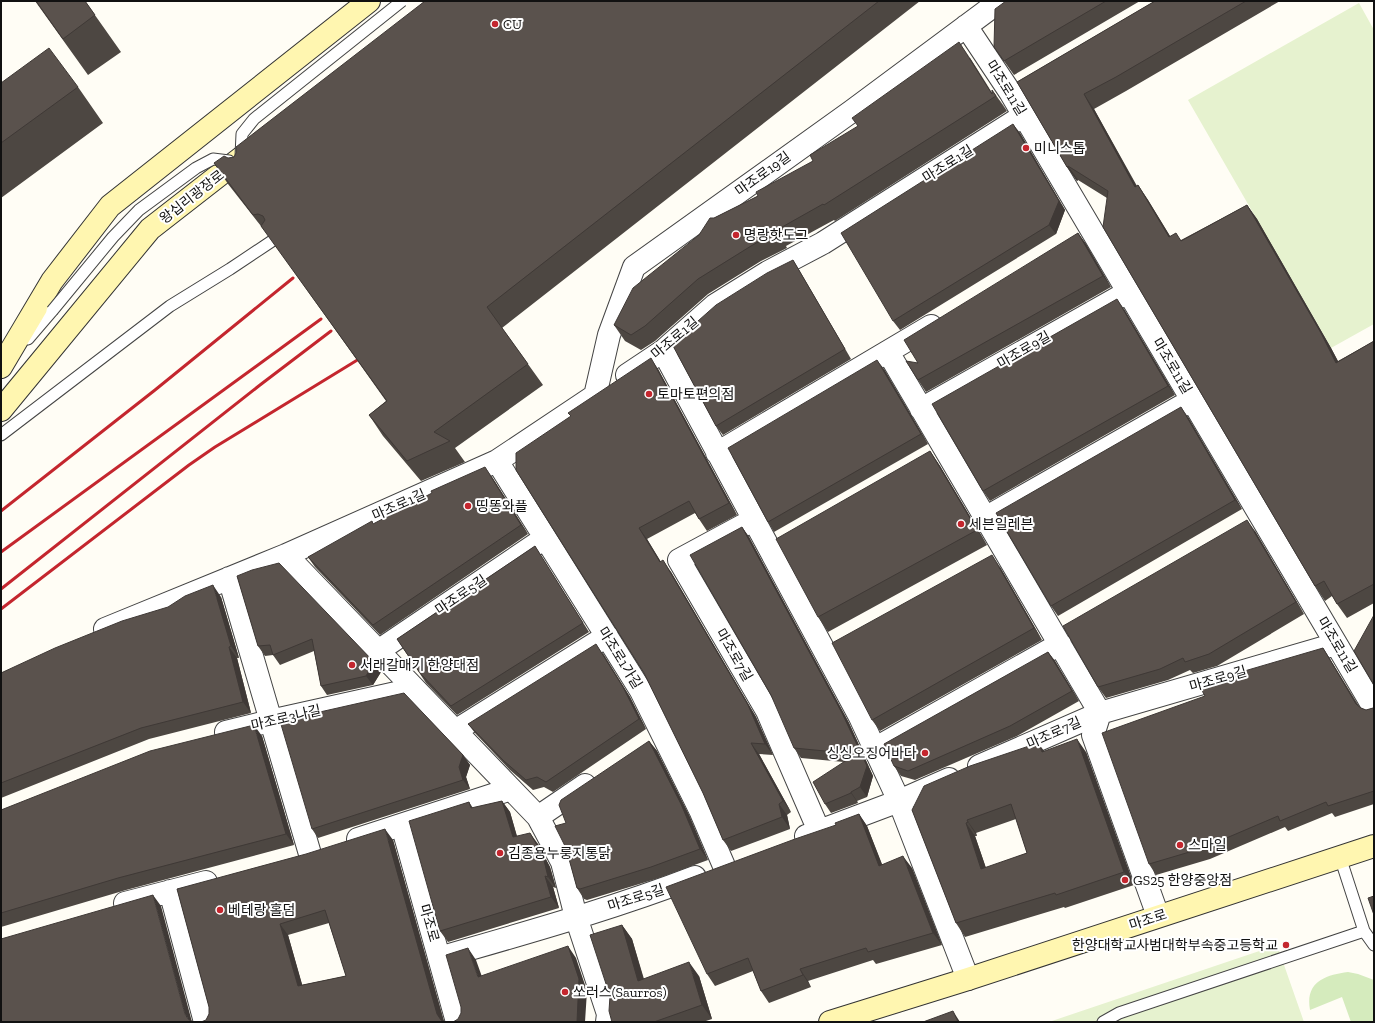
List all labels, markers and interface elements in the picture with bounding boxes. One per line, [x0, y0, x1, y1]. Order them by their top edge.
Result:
place label: CU [503, 16, 522, 33]
marker: CU [490, 19, 500, 29]
street label: 마조로11길 [982, 57, 1030, 119]
place label: 미니스톱 [1034, 140, 1086, 157]
street label: 마조로1길 [919, 142, 977, 186]
marker: 미니스톱 [1021, 143, 1031, 153]
street label: 마조로19길 [732, 148, 794, 200]
street label: 왕십리광장로 [156, 166, 228, 227]
place label: 명랑핫도그 [744, 227, 809, 244]
marker: 명랑핫도그 [731, 230, 741, 240]
street label: 마조로1길 [648, 313, 702, 363]
street label: 마조로9길 [994, 328, 1054, 372]
street label: 마조로11길 [1149, 335, 1195, 397]
place label: 토마토편의점 [657, 386, 734, 403]
marker: 토마토편의점 [644, 389, 654, 399]
street label: 마조로1길 [370, 486, 428, 524]
place label: 띵똥와플 [476, 498, 528, 515]
marker: 띵똥와플 [463, 501, 473, 511]
place label: 세븐일레븐 [969, 516, 1034, 533]
marker: 세븐일레븐 [956, 519, 966, 529]
street label: 마조로5길 [432, 572, 490, 618]
street label: 마조로11길 [1314, 614, 1360, 676]
street label: 마조로1가길 [594, 624, 646, 692]
street label: 마조로7길 [712, 626, 756, 684]
place label: 서래갈매기 한양대점 [360, 657, 479, 674]
marker: 서래갈매기 한양대점 [347, 660, 357, 670]
street label: 마조로9길 [1187, 663, 1249, 695]
street label: 마조로3나길 [249, 702, 323, 734]
street label: 마조로7길 [1024, 713, 1084, 753]
place label: 싱싱오징어바다 [827, 745, 917, 762]
marker: 싱싱오징어바다 [920, 748, 930, 758]
place label: 스마일 [1188, 837, 1227, 854]
marker: 스마일 [1175, 840, 1185, 850]
place label: 김종용누룽지통닭 [508, 845, 611, 862]
marker: 김종용누룽지통닭 [495, 848, 505, 858]
place label: GS25 한양중앙점 [1133, 872, 1232, 889]
marker: GS25 한양중앙점 [1120, 875, 1130, 885]
street label: 마조로5길 [605, 881, 667, 915]
place label: 베테랑 홀덤 [228, 902, 296, 919]
street label: 마조로 [416, 902, 443, 944]
marker: 베테랑 홀덤 [215, 905, 225, 915]
street label: 마조로 [1127, 906, 1169, 934]
place label: 한양대학교사범대학부속중고등학교 [1072, 937, 1278, 954]
marker: 한양대학교사범대학부속중고등학교 [1281, 940, 1291, 950]
place label: 쏘러스(Saurros) [573, 984, 667, 1001]
marker: 쏘러스(Saurros) [560, 987, 570, 997]

